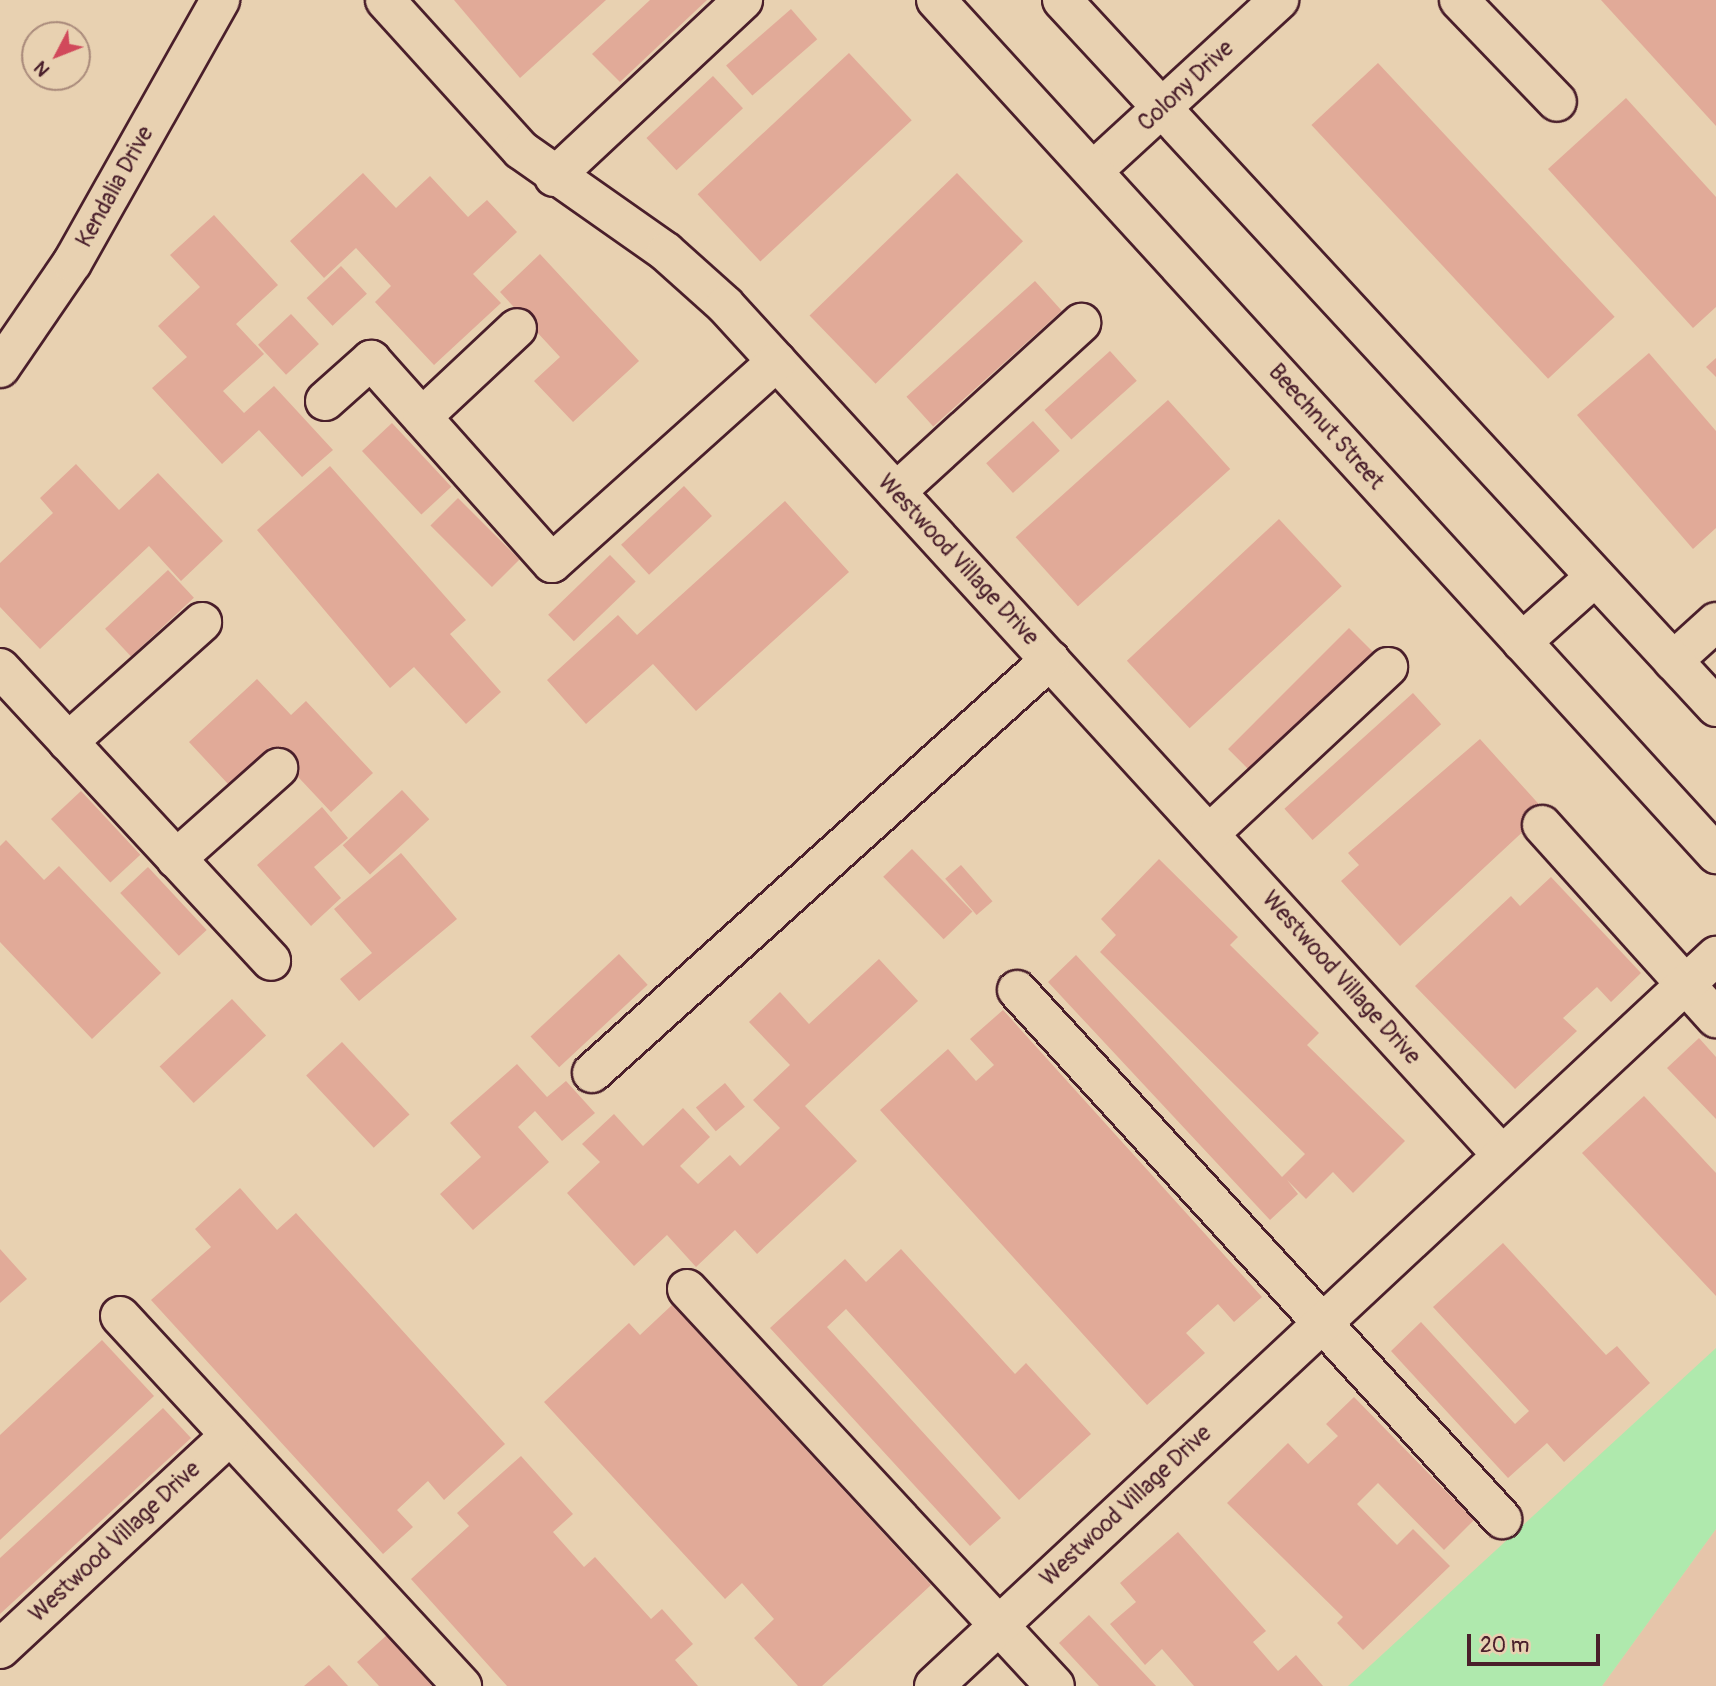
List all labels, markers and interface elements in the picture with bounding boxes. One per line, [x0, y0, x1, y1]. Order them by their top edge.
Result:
north arrow [21, 21, 91, 91]
street label: Colony Drive [1132, 35, 1240, 137]
text: N [29, 56, 55, 82]
street label: Kendalia Drive [70, 122, 160, 252]
street label: Beechnut Street [1262, 359, 1390, 495]
street label: Westwood Village Drive [872, 469, 1044, 651]
street label: Westwood Village Drive [1256, 886, 1426, 1070]
street label: Westwood Village Drive [1035, 1420, 1217, 1592]
street label: Westwood Village Drive [24, 1456, 206, 1628]
scale bar [1471, 1620, 1604, 1664]
text: 20 m [1480, 1632, 1529, 1659]

